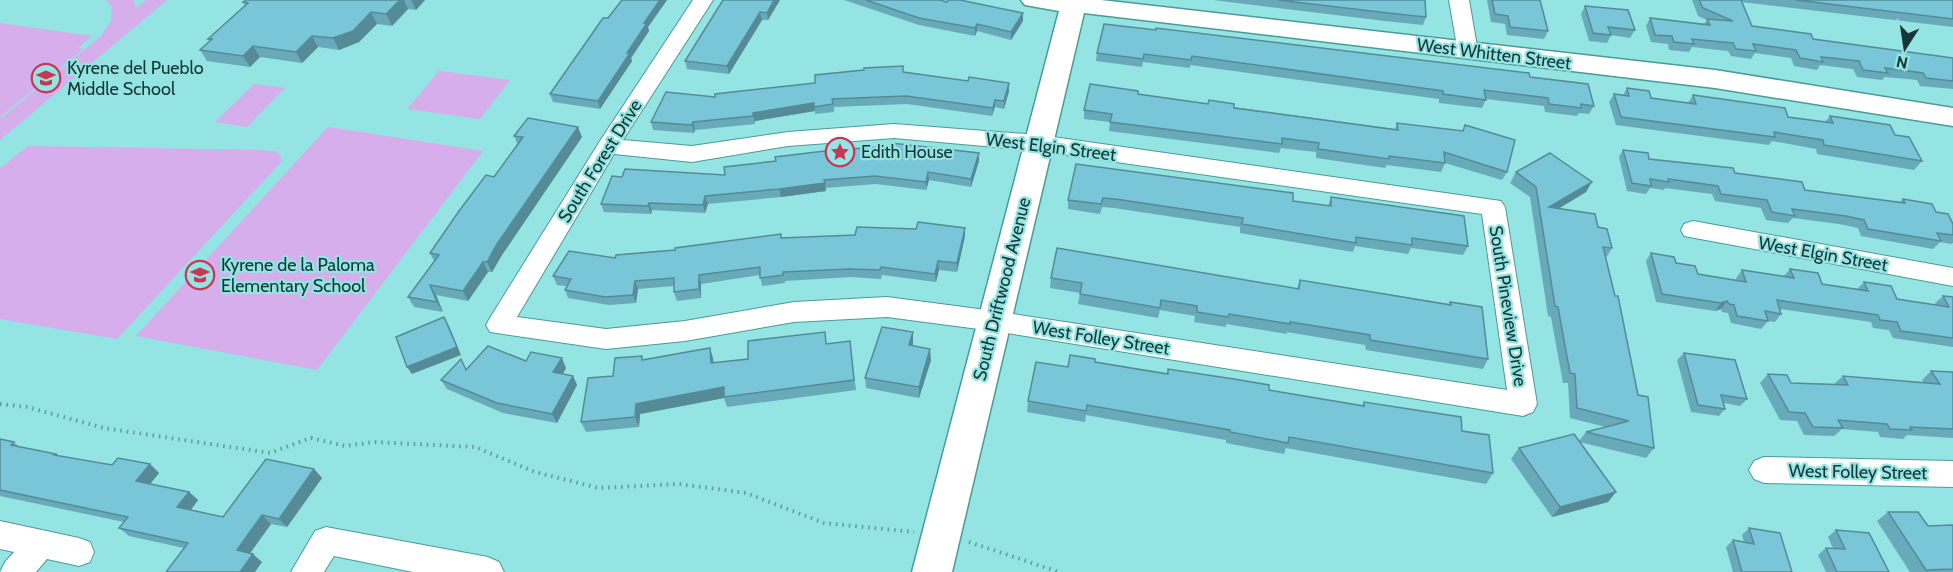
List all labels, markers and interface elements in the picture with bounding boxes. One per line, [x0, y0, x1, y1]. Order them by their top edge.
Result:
north arrow [1875, 18, 1935, 78]
street label: West Whitten Street [1416, 34, 1572, 74]
text: N [1894, 52, 1909, 73]
place label: Kyrene del Pueblo Middle School [67, 57, 204, 100]
school or university icon: Kyrene del Pueblo Middle School [30, 62, 62, 94]
street label: South Forest Drive [553, 95, 647, 227]
street label: West Elgin Street [985, 128, 1117, 166]
place icon: Edith House [824, 136, 856, 168]
place label: Edith House [861, 141, 953, 163]
street label: South Driftwood Avenue [969, 195, 1035, 383]
street label: South Pineview Drive [1484, 224, 1532, 388]
street label: West Elgin Street [1757, 232, 1889, 276]
place label: Kyrene de la Paloma Elementary School [221, 254, 375, 297]
school or university icon: Kyrene de la Paloma Elementary School [184, 259, 216, 291]
street label: West Folley Street [1031, 316, 1171, 360]
street label: West Folley Street [1789, 460, 1927, 484]

